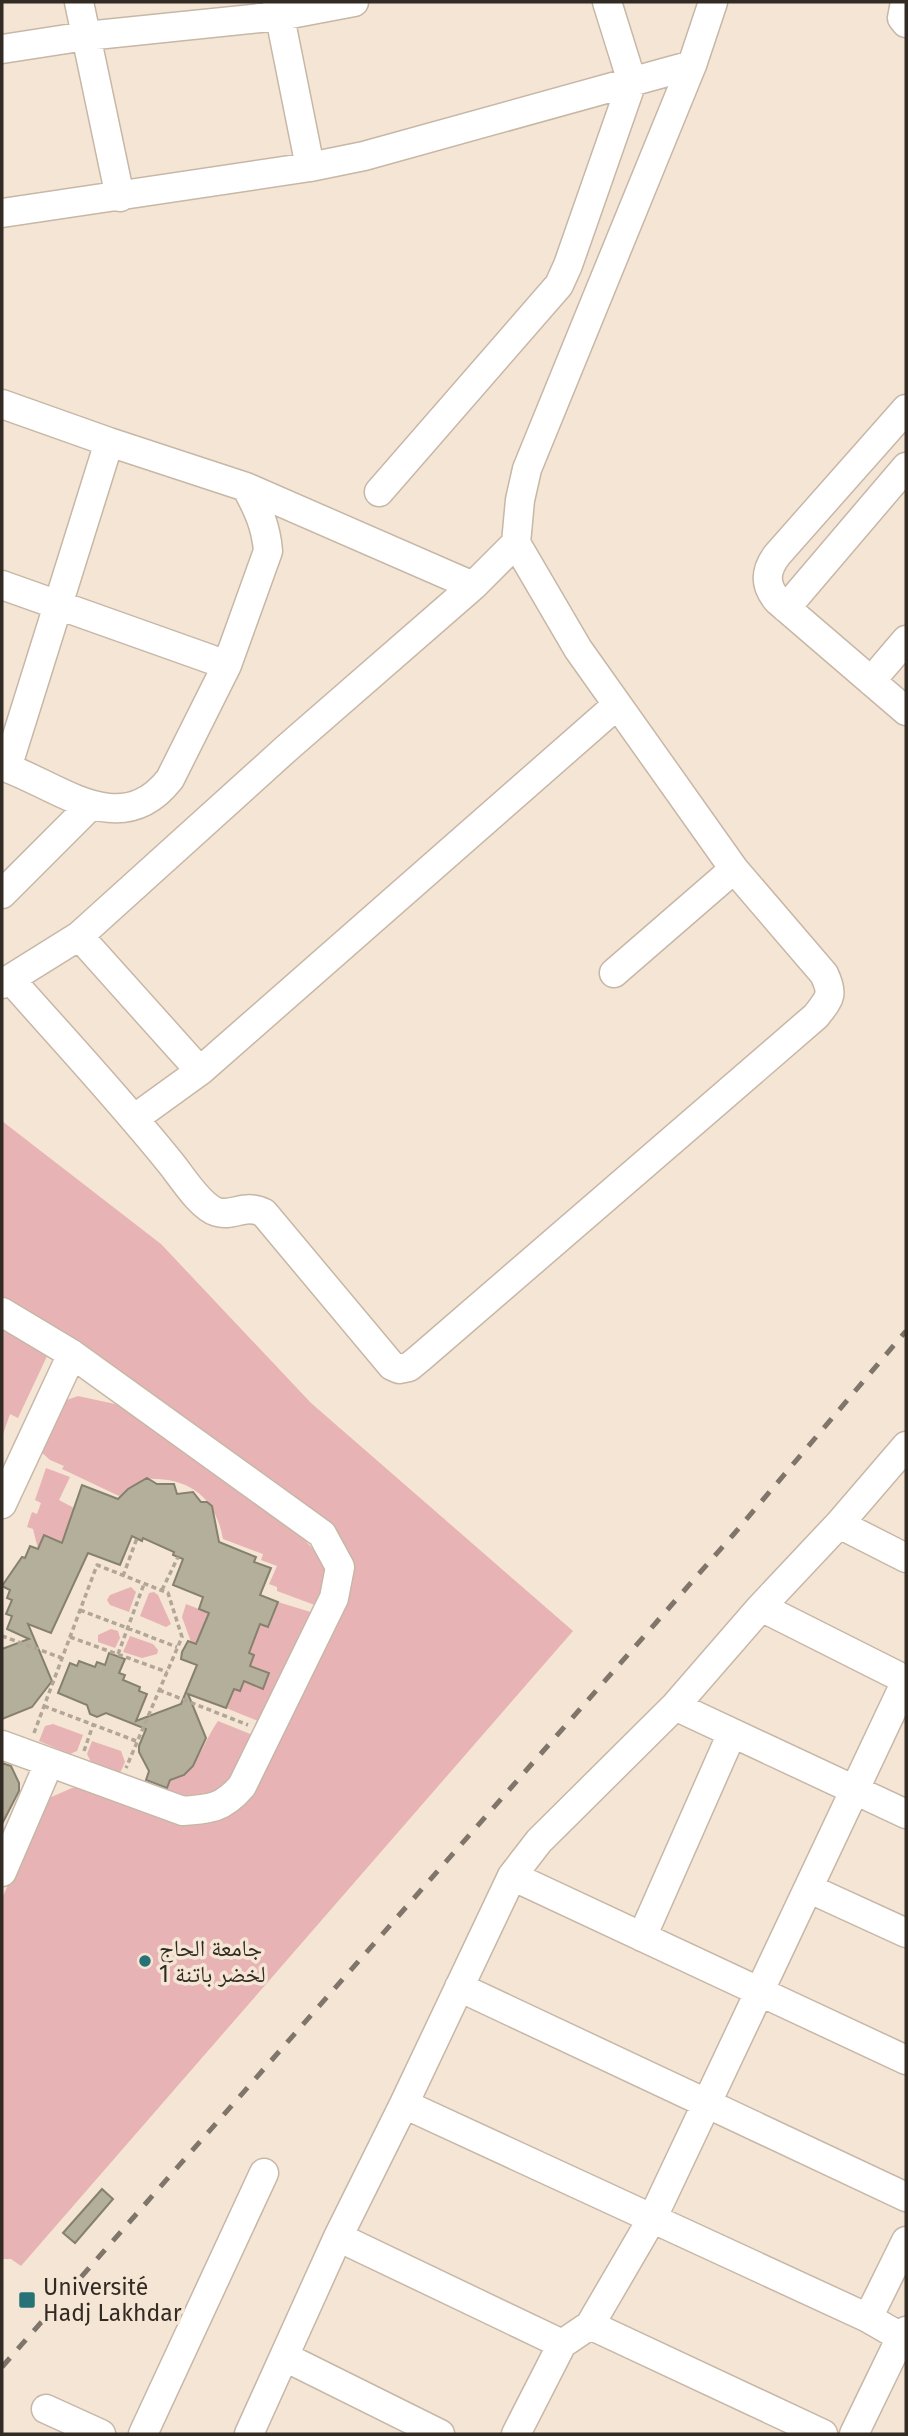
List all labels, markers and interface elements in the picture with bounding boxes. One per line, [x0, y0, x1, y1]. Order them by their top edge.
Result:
place label: جامعة الحاج لخضر باتنة 1 [159, 1934, 266, 1988]
marker: جامعة الحاج لخضر باتنة 1 [137, 1953, 153, 1969]
place label: Université Hadj Lakhdar [43, 2273, 182, 2327]
marker: Université Hadj Lakhdar [17, 2290, 37, 2310]

